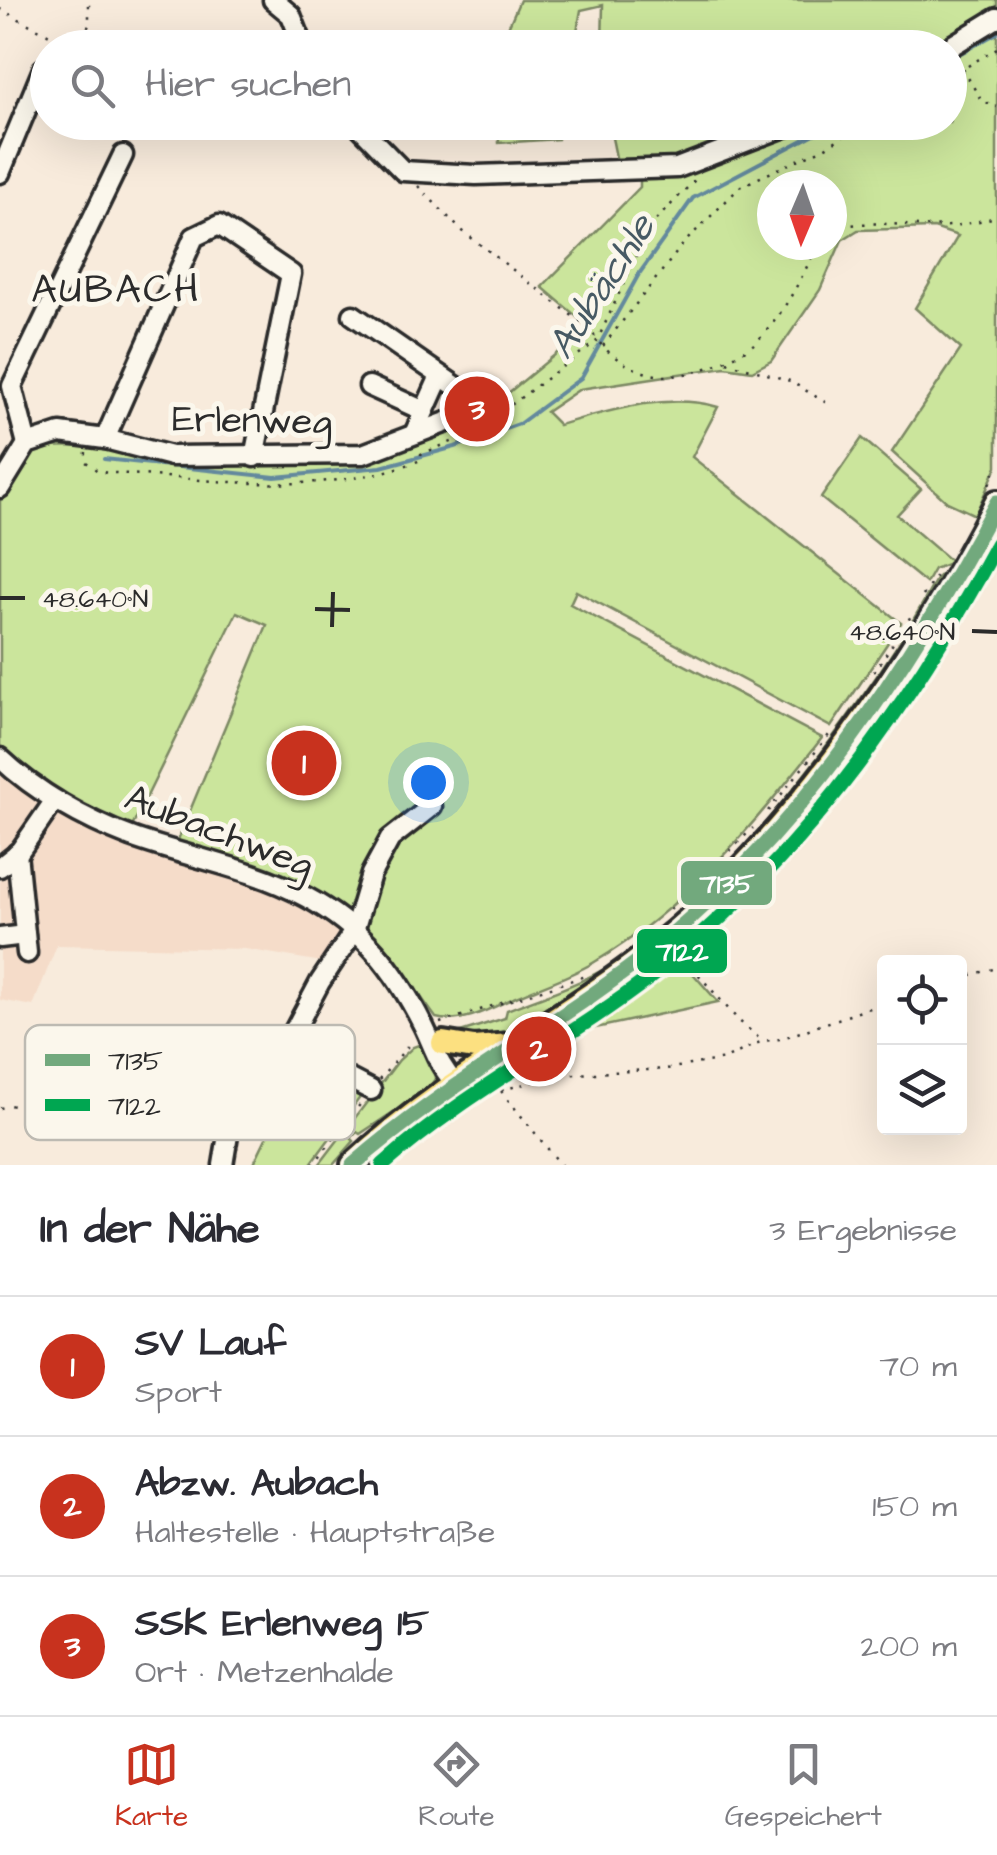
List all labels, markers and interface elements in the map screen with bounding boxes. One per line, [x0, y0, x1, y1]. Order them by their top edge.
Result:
search box [30, 30, 967, 140]
icon: search [65, 58, 120, 113]
text: Hier suchen [145, 59, 351, 111]
north arrow [757, 170, 847, 260]
water label: Aubächle [535, 202, 670, 370]
district label: AUBACH [31, 263, 201, 318]
pin: 3 [444, 372, 510, 446]
street label: Erlenweg [172, 394, 332, 448]
text: 48.640°N [42, 582, 148, 617]
text: 48.640°N [849, 615, 955, 650]
pin: 1 [272, 726, 336, 800]
your location [403, 757, 454, 808]
street label: Aubachweg [117, 772, 321, 892]
line badge: 7135 [679, 859, 774, 907]
text: 7135 [699, 865, 756, 904]
line badge: 7122 [635, 927, 729, 975]
text: 7122 [655, 933, 709, 972]
map controls [877, 955, 967, 1135]
button: locate [877, 955, 967, 1045]
pin: 2 [506, 1012, 572, 1086]
legend [25, 1025, 355, 1140]
text: 7135 [108, 1042, 163, 1081]
button: layers [877, 1045, 967, 1135]
text: 7122 [108, 1087, 161, 1126]
text: In der Nähe [40, 1201, 260, 1259]
text: 3 Ergebnisse [769, 1208, 957, 1253]
text: SV Lauf [135, 1318, 286, 1370]
text: 1 [70, 1344, 75, 1389]
text: 70 m [879, 1344, 957, 1389]
text: Sport [135, 1370, 222, 1415]
text: Abzw. Aubach [135, 1458, 378, 1510]
text: 2 [63, 1484, 82, 1529]
text: 150 m [872, 1484, 957, 1529]
text: Haltestelle · Hauptstraße [135, 1510, 495, 1555]
text: SSK Erlenweg 15 [135, 1598, 429, 1650]
text: 3 [64, 1624, 81, 1669]
text: 200 m [861, 1624, 957, 1669]
text: Ort · Metzenhalde [135, 1650, 394, 1695]
tab: Karte [115, 1737, 188, 1836]
tab: Route [418, 1737, 495, 1836]
tab: Gespeichert [725, 1737, 882, 1836]

